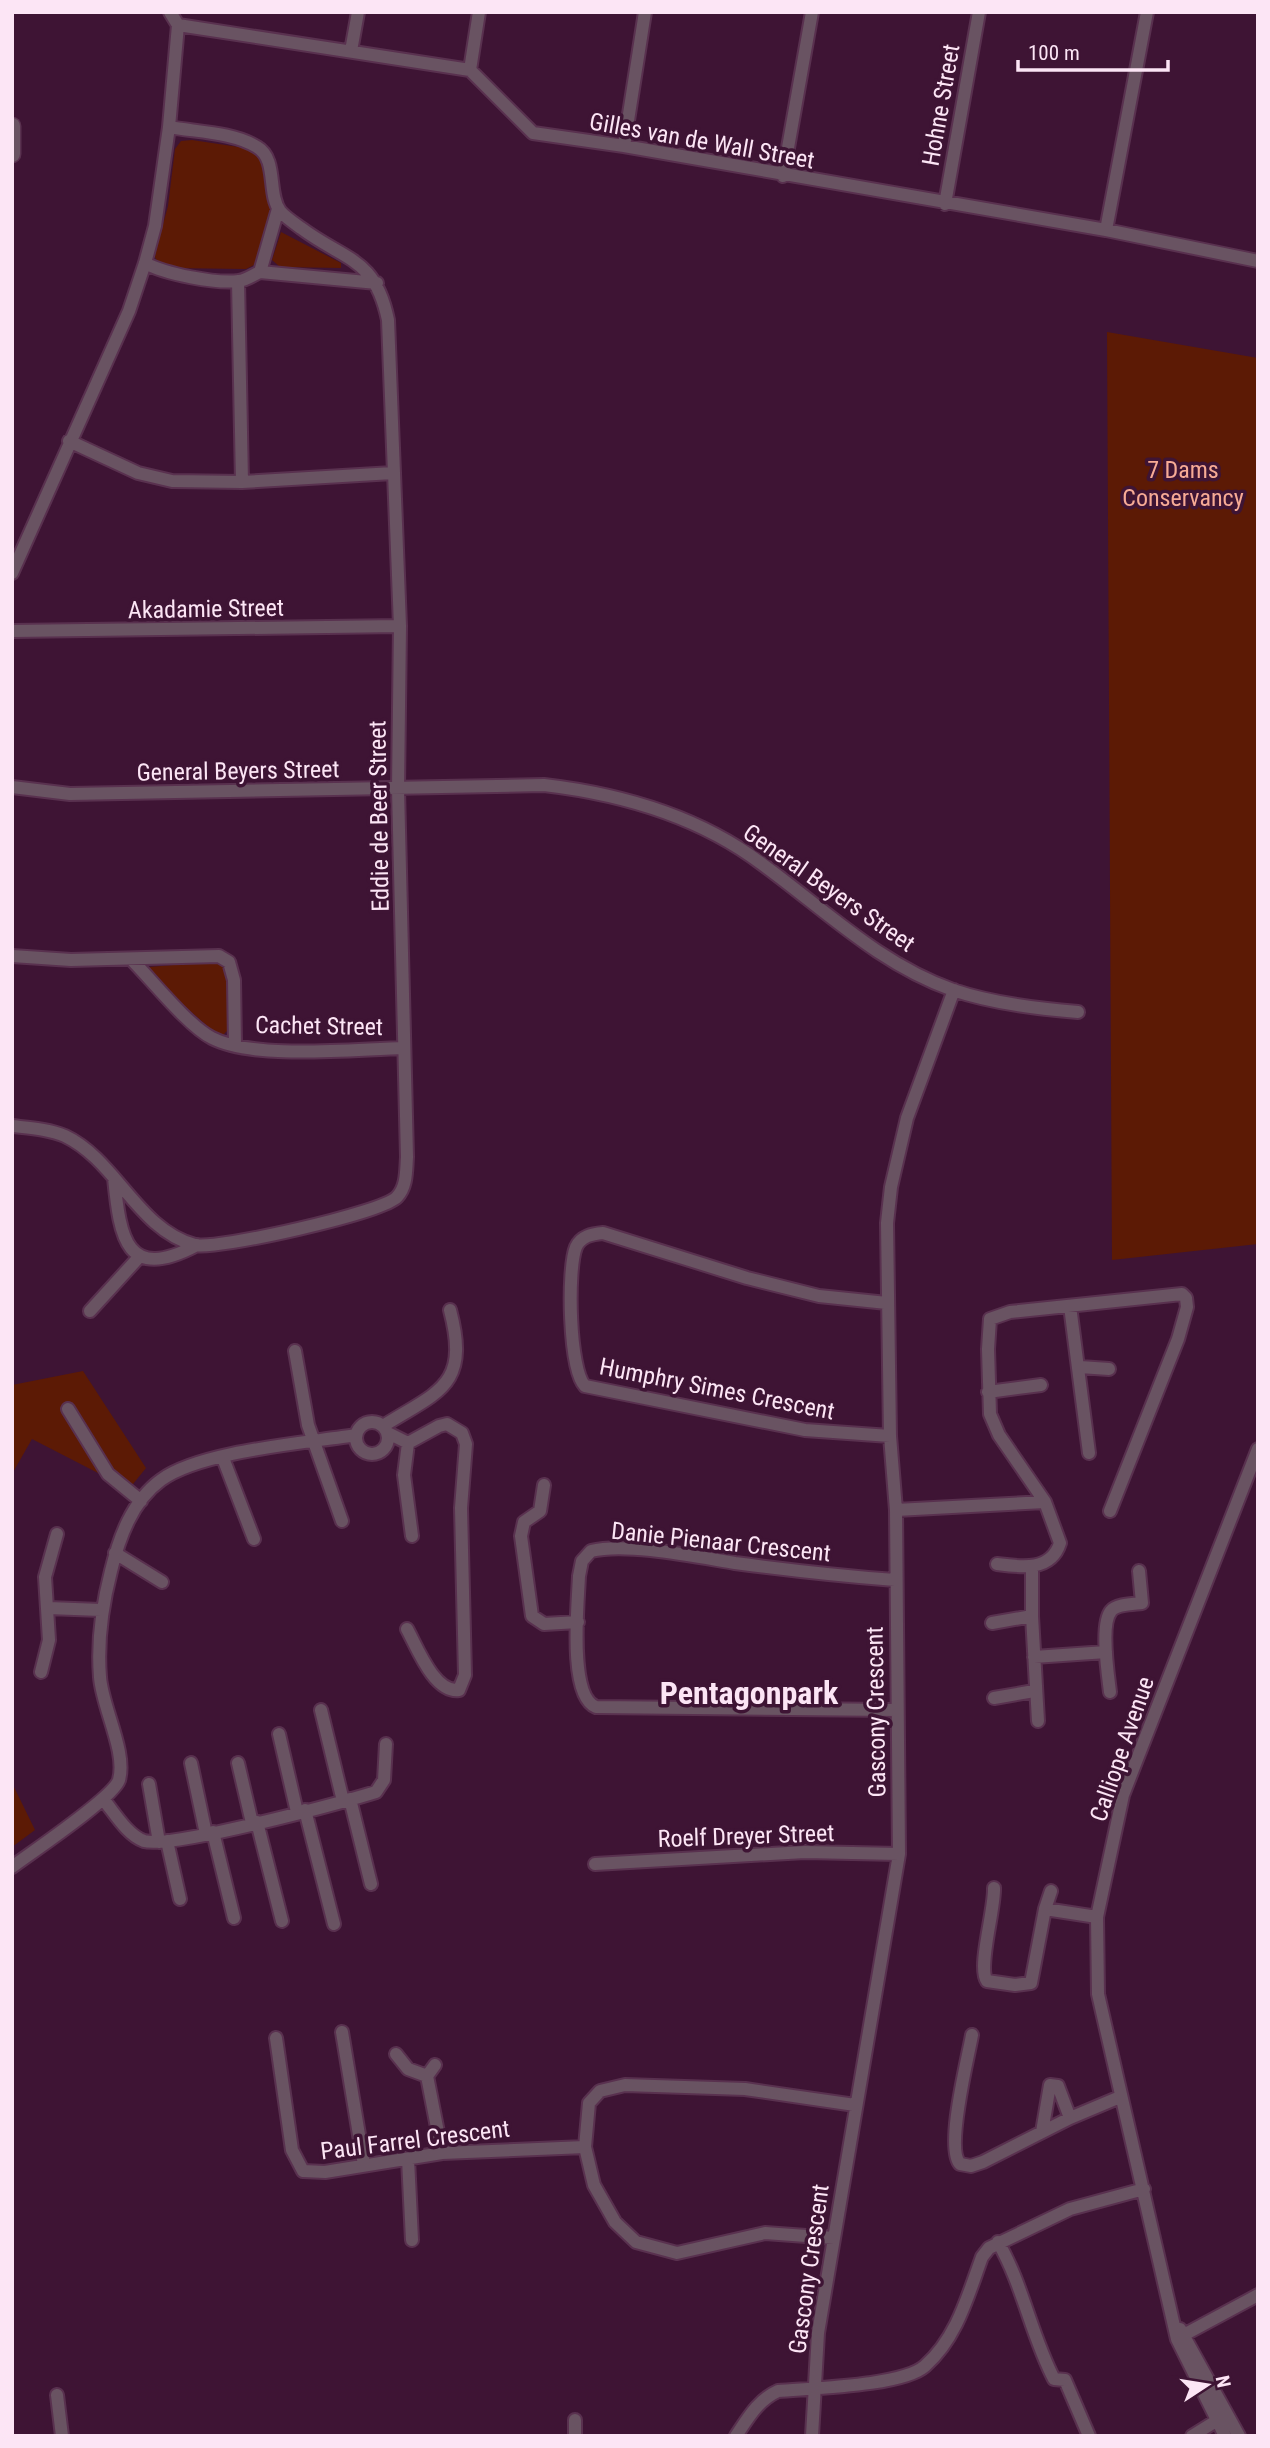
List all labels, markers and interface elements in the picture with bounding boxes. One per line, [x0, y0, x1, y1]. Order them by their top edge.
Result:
scale bar [1018, 28, 1168, 72]
text: 100 m [1028, 41, 1080, 65]
street label: Hohne Street [917, 42, 965, 168]
street label: Gilles van de Wall Street [587, 107, 817, 175]
park label: 7 Dams Conservancy [1122, 456, 1244, 512]
street label: Akadamie Street [128, 594, 284, 624]
street label: Eddie de Beer Street [363, 720, 395, 912]
street label: General Beyers Street [136, 755, 340, 787]
street label: General Beyers Street [738, 818, 920, 958]
street label: Cachet Street [255, 1011, 383, 1041]
street label: Humphry Simes Crescent [597, 1352, 837, 1426]
street label: Danie Pienaar Crescent [610, 1517, 832, 1567]
street label: Gascony Crescent [861, 1626, 891, 1798]
street label: Calliope Avenue [1084, 1673, 1160, 1825]
district label: Pentagonpark [660, 1674, 839, 1712]
street label: Roelf Dreyer Street [657, 1819, 835, 1853]
street label: Paul Farrel Crescent [319, 2114, 511, 2166]
street label: Gascony Crescent [783, 2182, 835, 2356]
north arrow [1172, 2350, 1242, 2420]
text: N [1211, 2373, 1236, 2390]

